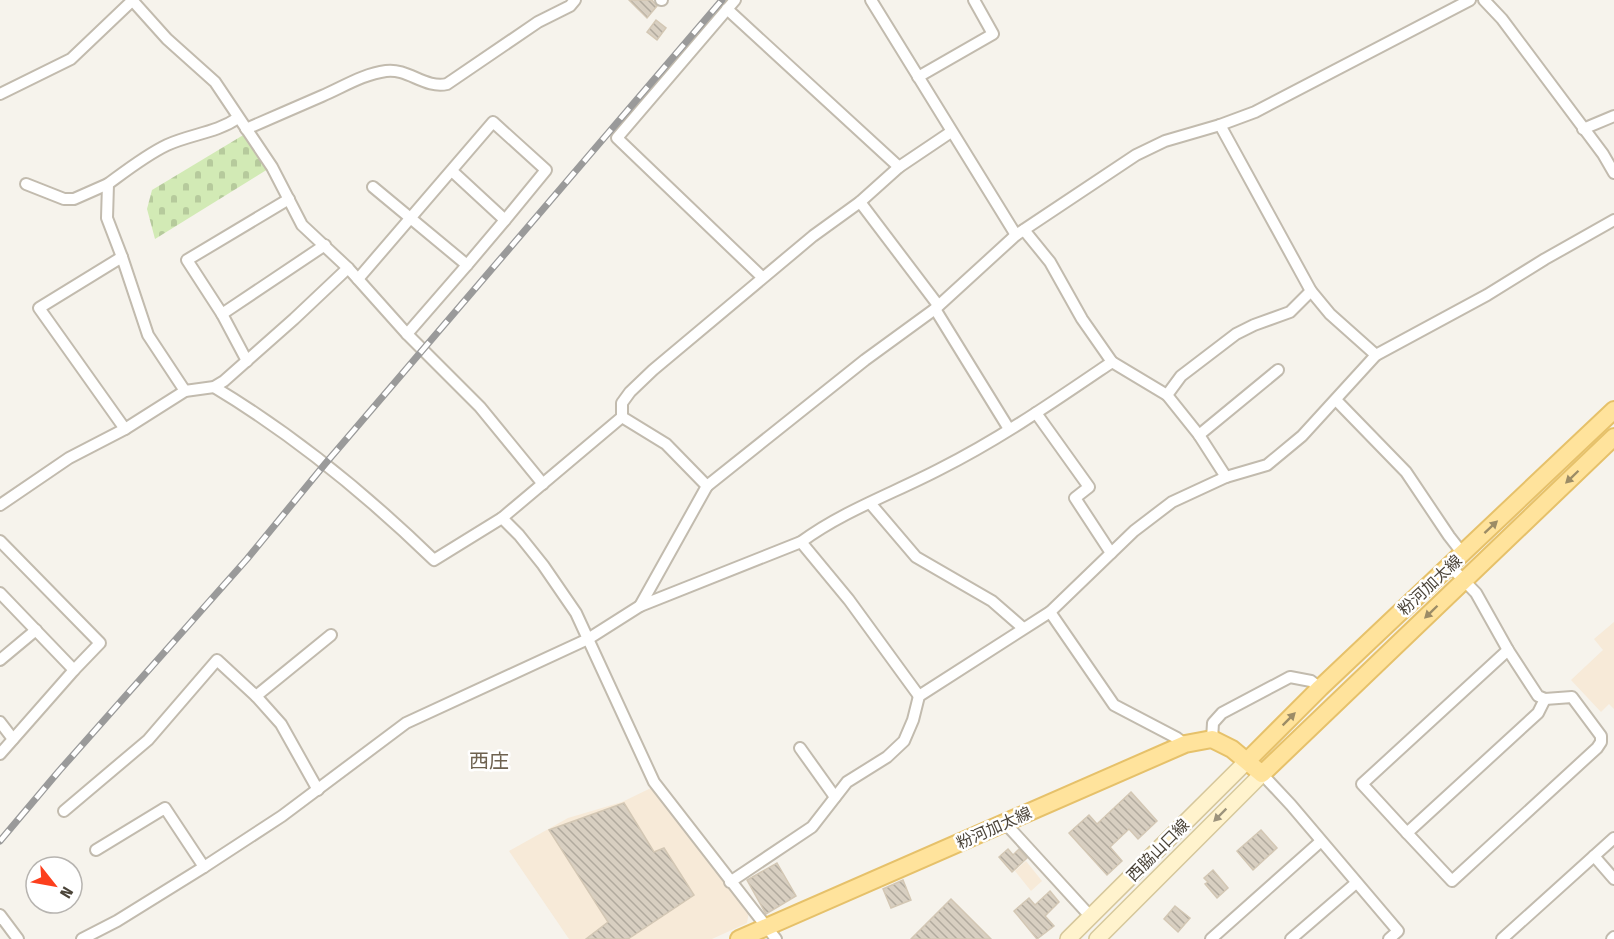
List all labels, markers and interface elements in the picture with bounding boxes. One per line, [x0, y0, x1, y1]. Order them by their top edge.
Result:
one-way arrow [1564, 470, 1579, 484]
one-way arrow [1483, 520, 1498, 534]
street label: 粉河加太線 [1394, 551, 1466, 619]
one-way arrow [1424, 604, 1438, 618]
one-way arrow [1281, 713, 1295, 727]
district label: 西庄 [469, 749, 509, 773]
street label: 粉河加太線 [954, 803, 1034, 853]
one-way arrow [1213, 808, 1228, 822]
street label: 西脇山口線 [1123, 815, 1193, 885]
north arrow [24, 855, 84, 915]
text: N [56, 883, 77, 901]

